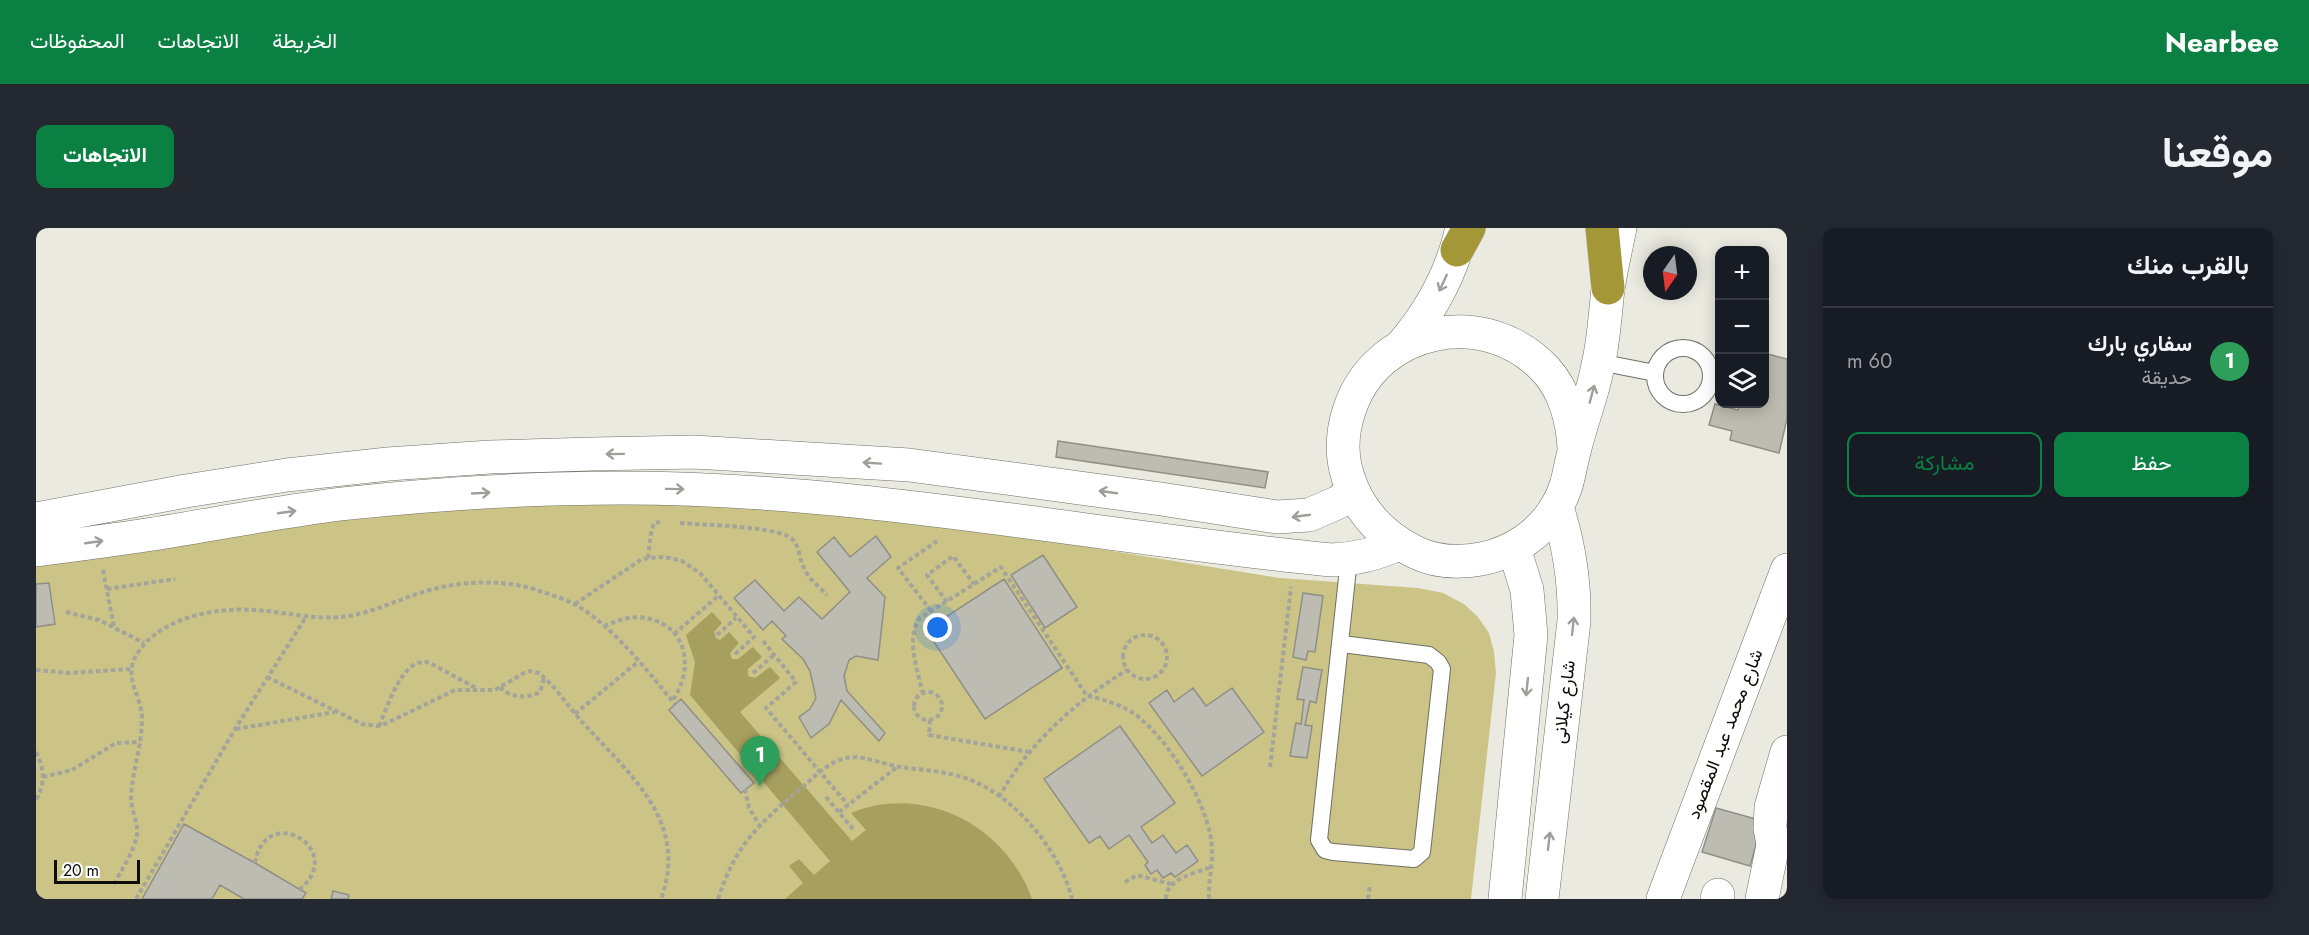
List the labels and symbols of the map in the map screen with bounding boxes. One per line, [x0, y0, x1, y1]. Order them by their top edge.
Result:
north arrow [1643, 246, 1697, 300]
one-way arrow [1437, 274, 1449, 292]
one-way arrow [1586, 384, 1598, 403]
one-way arrow [605, 448, 625, 460]
one-way arrow [863, 457, 883, 468]
one-way arrow [665, 484, 685, 495]
one-way arrow [1098, 486, 1118, 497]
one-way arrow [470, 487, 490, 498]
one-way arrow [276, 506, 296, 517]
one-way arrow [1291, 511, 1311, 522]
one-way arrow [84, 536, 103, 547]
your location [923, 613, 952, 642]
one-way arrow [1568, 617, 1579, 637]
street label: شارع محمد عبد المقصود [1681, 645, 1769, 823]
street label: شارع كيلانى [1546, 659, 1582, 745]
one-way arrow [1521, 677, 1532, 697]
pin: 1 [740, 736, 780, 786]
one-way arrow [1543, 831, 1554, 851]
scale bar [54, 857, 140, 884]

